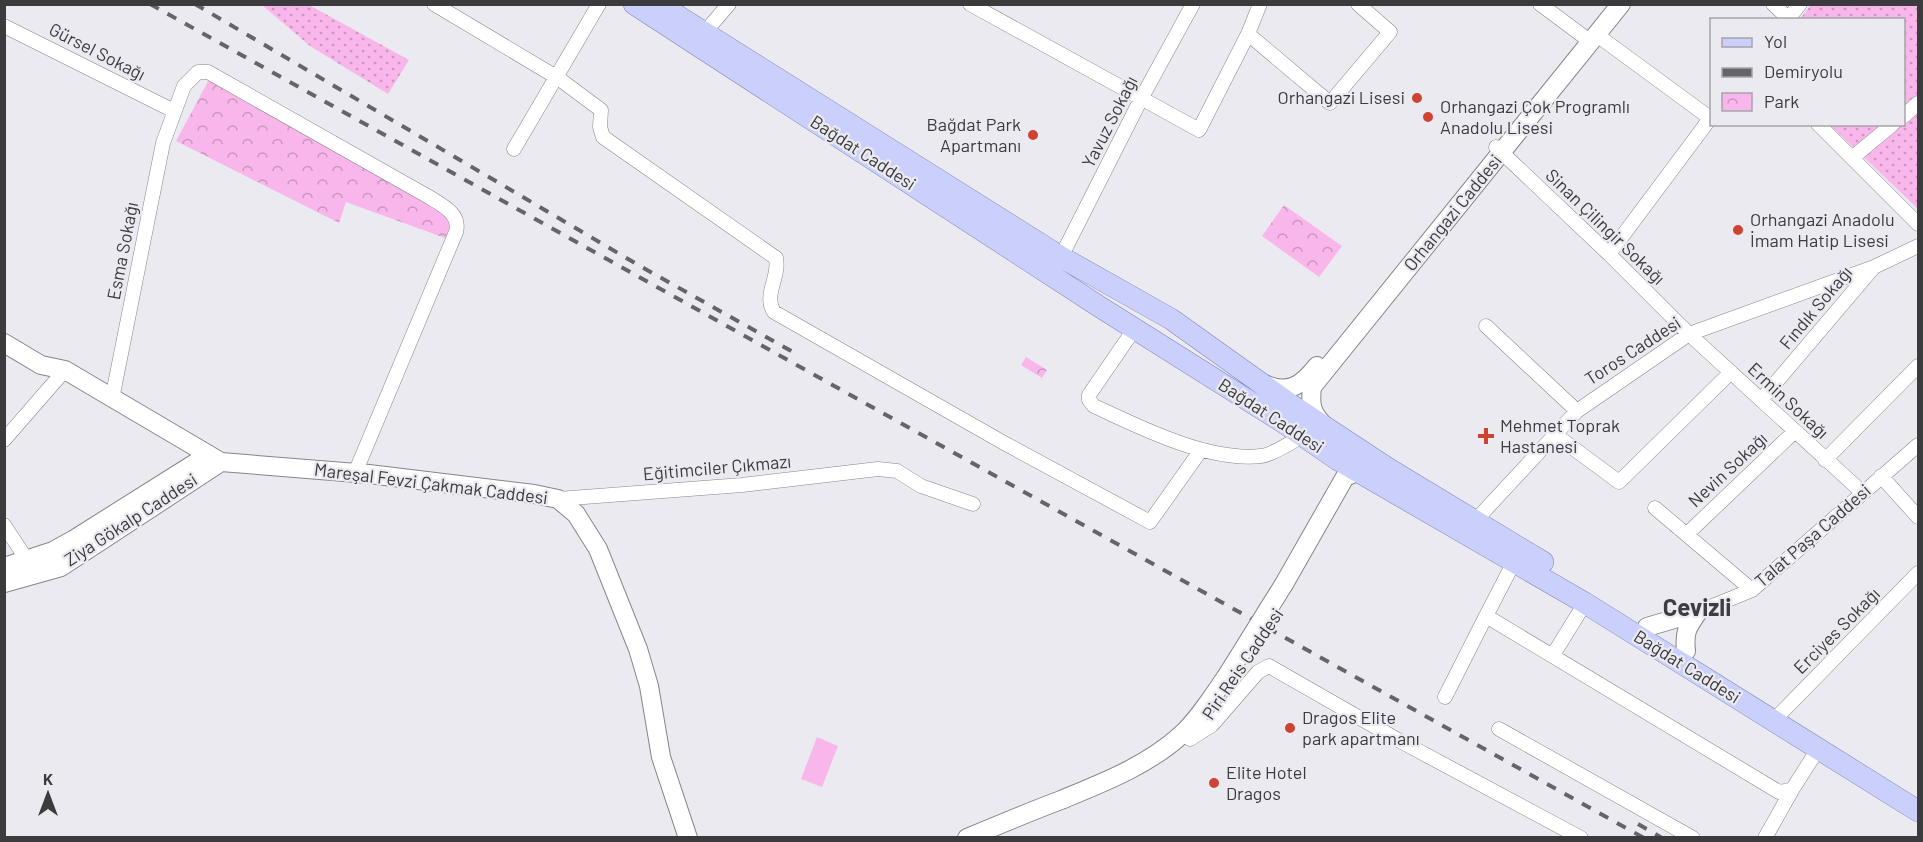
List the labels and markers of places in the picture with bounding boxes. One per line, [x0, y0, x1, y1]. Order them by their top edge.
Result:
place label: Orhangazi Lisesi [1277, 86, 1405, 108]
marker: Orhangazi Lisesi [1410, 91, 1424, 105]
place label: Orhangazi Çok Programlı Anadolu Lisesi [1440, 95, 1630, 138]
marker: Orhangazi Çok Programlı Anadolu Lisesi [1421, 110, 1435, 124]
place label: Bağdat Park Apartmanı [927, 113, 1021, 156]
marker: Bağdat Park Apartmanı [1026, 128, 1040, 142]
place label: Orhangazi Anadolu İmam Hatip Lisesi [1750, 208, 1895, 251]
marker: Orhangazi Anadolu İmam Hatip Lisesi [1731, 223, 1745, 237]
place label: Mehmet Toprak Hastanesi [1500, 414, 1620, 457]
marker: Mehmet Toprak Hastanesi [1477, 427, 1495, 445]
place label: Dragos Elite park apartmanı [1302, 706, 1420, 749]
marker: Dragos Elite park apartmanı [1283, 721, 1297, 735]
place label: Elite Hotel Dragos [1226, 761, 1307, 804]
marker: Elite Hotel Dragos [1207, 776, 1221, 790]

